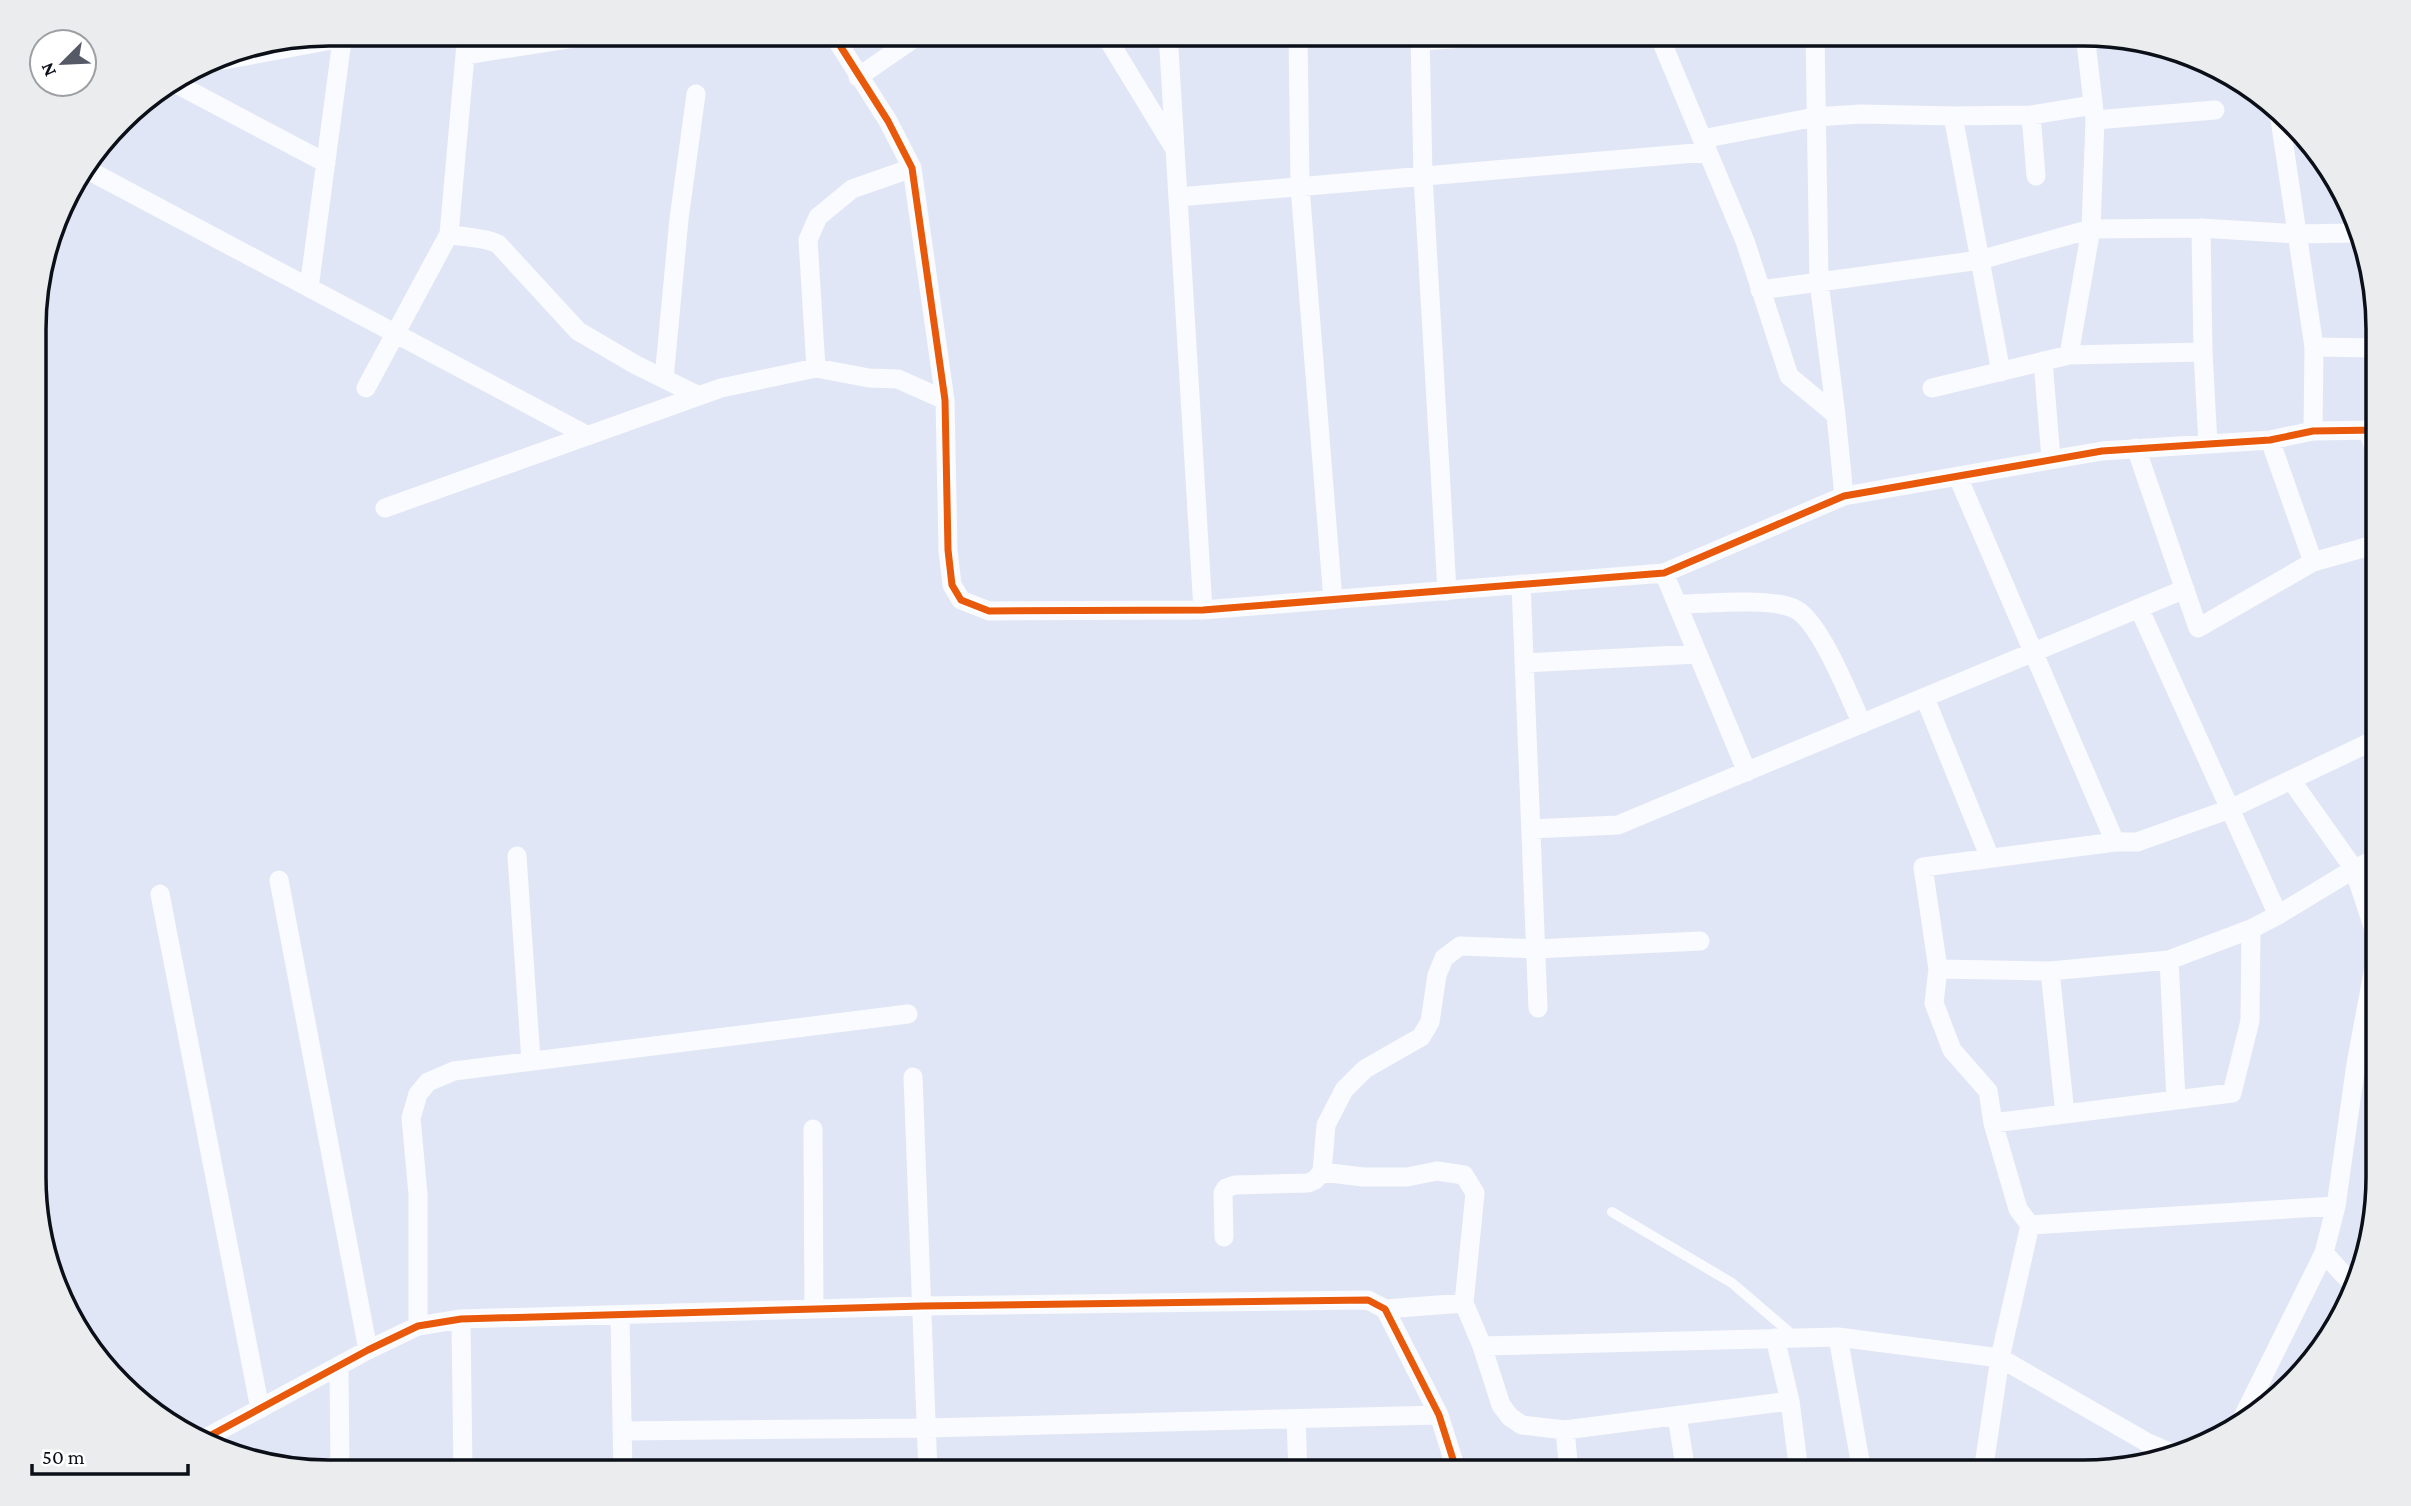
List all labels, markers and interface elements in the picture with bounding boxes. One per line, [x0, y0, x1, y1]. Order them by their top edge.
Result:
north arrow [28, 28, 98, 98]
text: N [36, 59, 60, 80]
scale bar [32, 1432, 187, 1476]
text: 50 m [42, 1445, 85, 1469]

